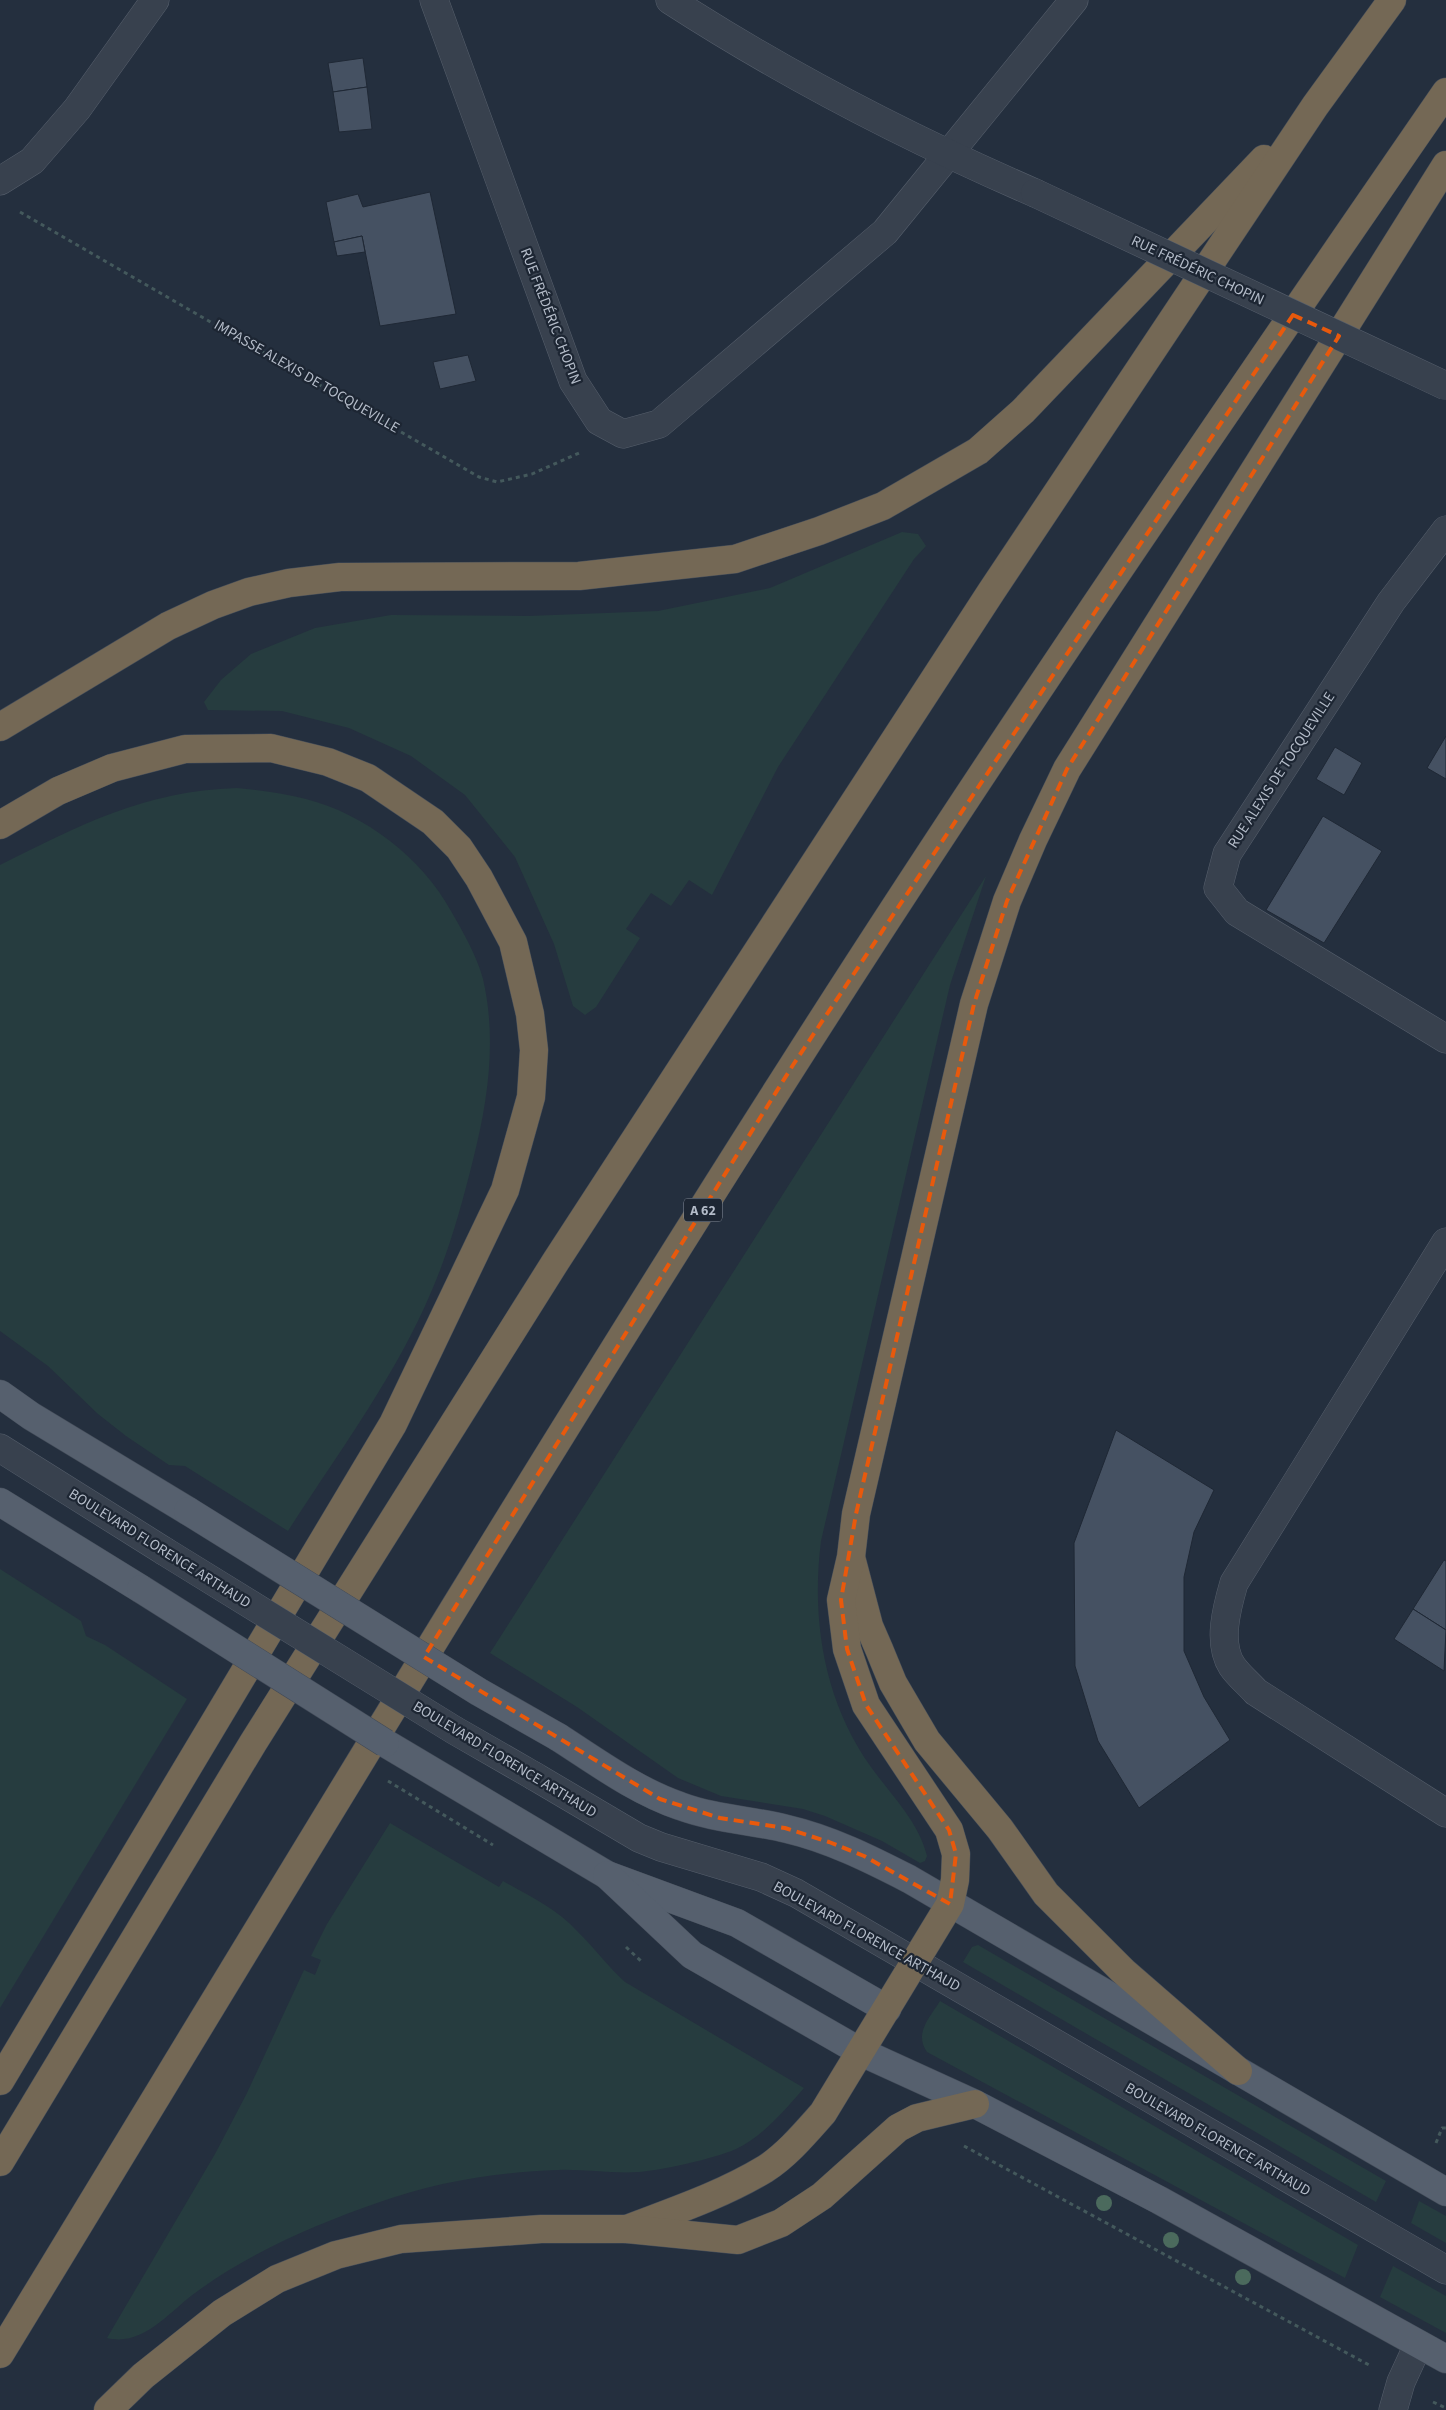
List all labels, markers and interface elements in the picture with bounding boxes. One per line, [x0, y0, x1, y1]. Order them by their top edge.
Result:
street label: RUE FRÉDÉRIC CHOPIN [1128, 230, 1268, 311]
street label: RUE FRÉDÉRIC CHOPIN [515, 245, 586, 387]
street label: IMPASSE ALEXIS DE TOCQUEVILLE [210, 315, 403, 438]
street label: RUE ALEXIS DE TOCQUEVILLE [1223, 688, 1340, 853]
road number: A 62 [684, 1198, 722, 1222]
street label: BOULEVARD FLORENCE ARTHAUD [65, 1484, 255, 1613]
street label: BOULEVARD FLORENCE ARTHAUD [409, 1696, 601, 1823]
street label: BOULEVARD FLORENCE ARTHAUD [769, 1876, 964, 1997]
street label: BOULEVARD FLORENCE ARTHAUD [1121, 2078, 1314, 2201]

